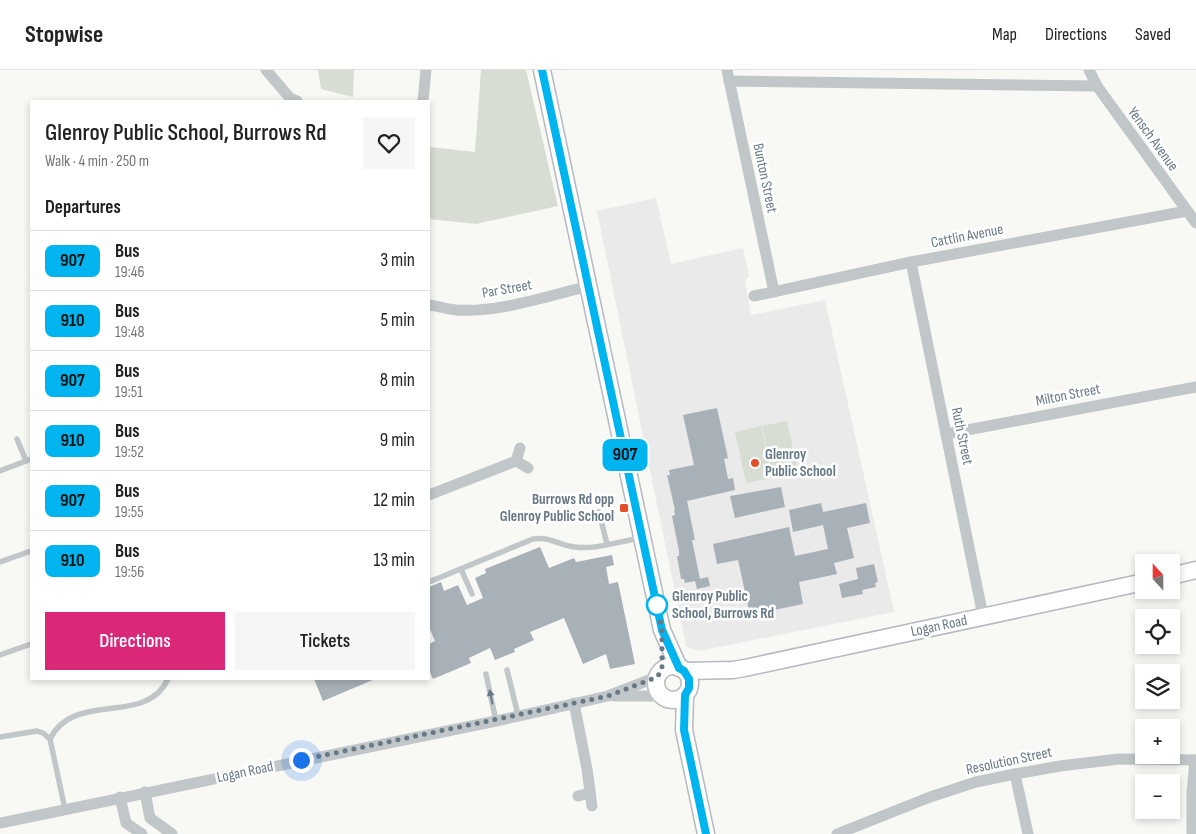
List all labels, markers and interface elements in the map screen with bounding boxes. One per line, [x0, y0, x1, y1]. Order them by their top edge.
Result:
text: Stopwise [25, 20, 103, 49]
text: Map [992, 24, 1017, 45]
text: Directions [1045, 24, 1107, 45]
text: Saved [1135, 24, 1171, 45]
street label: Yensch Avenue [1123, 103, 1183, 175]
button: heart [363, 117, 415, 169]
text: Glenroy Public School, Burrows Rd [45, 118, 327, 147]
street label: Bunton Street [748, 141, 782, 215]
text: Walk · 4 min · 250 m [45, 152, 149, 171]
text: Departures [45, 196, 121, 219]
street label: Cattlin Avenue [929, 220, 1005, 252]
text: Bus [115, 240, 140, 263]
text: 3 min [380, 249, 415, 272]
text: 907 [60, 250, 85, 271]
text: 19:46 [115, 263, 144, 282]
street label: Par Street [481, 275, 534, 303]
text: Bus [115, 300, 140, 323]
text: 5 min [380, 309, 415, 332]
text: 910 [60, 310, 85, 331]
text: 19:48 [115, 323, 144, 342]
text: Bus [115, 360, 140, 383]
text: 8 min [380, 369, 415, 392]
text: 907 [60, 370, 85, 391]
street label: Milton Street [1034, 379, 1102, 411]
text: 19:51 [115, 383, 143, 402]
street label: Ruth Street [947, 406, 977, 467]
text: Bus [115, 420, 140, 443]
text: 9 min [380, 429, 415, 452]
text: 910 [60, 430, 85, 451]
line badge: 907 [596, 439, 654, 471]
text: 19:52 [115, 443, 144, 462]
text: 907 [613, 444, 637, 465]
place label: Glenroy Public School [765, 445, 836, 481]
marker: Glenroy Public School [749, 457, 761, 469]
text: Bus [115, 480, 140, 503]
text: 12 min [373, 489, 415, 512]
text: 907 [60, 490, 85, 511]
place label: Burrows Rd opp Glenroy Public School [500, 490, 614, 526]
marker: Burrows Rd opp Glenroy Public School [618, 502, 630, 514]
text: 19:55 [115, 503, 144, 522]
text: Bus [115, 540, 140, 563]
text: 13 min [374, 549, 415, 572]
text: 910 [60, 550, 85, 571]
north arrow [1135, 554, 1180, 599]
map controls [1135, 554, 1180, 819]
text: 19:56 [115, 563, 144, 582]
place label: Glenroy Public School, Burrows Rd [672, 587, 774, 623]
marker: Glenroy Public School, Burrows Rd [646, 594, 668, 616]
button: locate [1135, 609, 1180, 654]
street label: Logan Road [909, 611, 969, 641]
button: Directions [45, 612, 225, 670]
button: Tickets [235, 612, 415, 670]
button: layers [1135, 664, 1180, 709]
one-way arrow [487, 690, 495, 705]
button: + [1135, 719, 1180, 764]
street label: Resolution Street [964, 743, 1054, 779]
your location [289, 748, 314, 773]
street label: Logan Road [215, 757, 275, 787]
button: − [1135, 774, 1180, 819]

